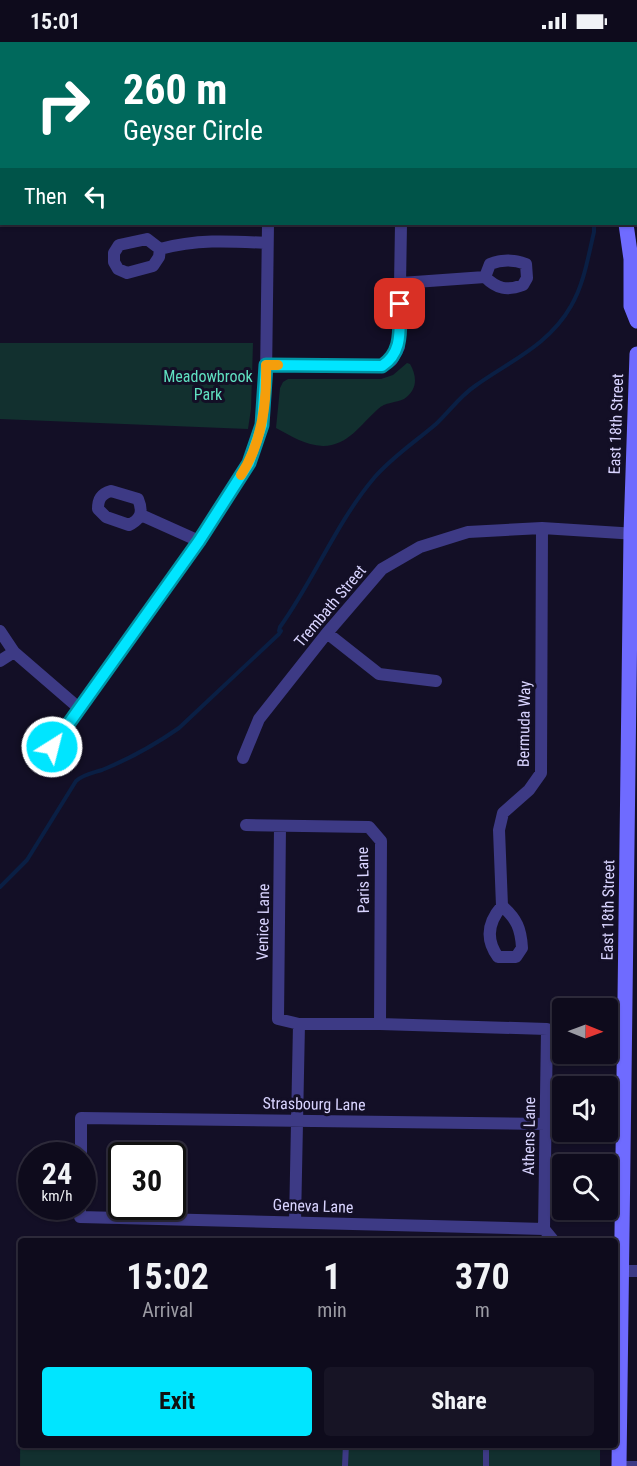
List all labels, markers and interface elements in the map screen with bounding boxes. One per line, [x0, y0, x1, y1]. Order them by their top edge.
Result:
text: 15:01 [30, 9, 81, 34]
text: 260 m [123, 65, 228, 114]
icon: right [24, 66, 102, 144]
text: Geyser Circle [123, 115, 263, 147]
icon: left [79, 180, 112, 213]
text: Then [24, 184, 67, 209]
pin [374, 278, 425, 329]
icon: arrive [383, 287, 416, 320]
park label: Meadowbrook Park [163, 367, 254, 404]
street label: East 18th Street [605, 373, 627, 475]
street label: Trembath Street [290, 561, 370, 651]
street label: Bermuda Way [514, 680, 534, 767]
position arrow [20, 715, 84, 779]
street label: Paris Lane [353, 847, 373, 913]
street label: East 18th Street [598, 859, 618, 961]
street label: Venice Lane [253, 884, 273, 960]
north arrow [552, 998, 618, 1064]
map controls [552, 998, 618, 1220]
button: sound [552, 1076, 618, 1142]
street label: Strasbourg Lane [262, 1094, 366, 1114]
street label: Athens Lane [519, 1097, 539, 1175]
speed limit sign: 30 [108, 1142, 186, 1220]
button: search [552, 1154, 618, 1220]
text: 24 [42, 1156, 72, 1191]
text: km/h [42, 1187, 72, 1205]
street label: Geneva Lane [272, 1195, 354, 1217]
text: 15:02 [126, 1256, 209, 1298]
text: 1 [323, 1256, 341, 1298]
text: 370 [455, 1256, 510, 1298]
text: Arrival [142, 1298, 193, 1322]
text: min [317, 1298, 347, 1322]
text: m [475, 1298, 490, 1322]
button: Exit [42, 1367, 312, 1436]
button: Share [324, 1367, 594, 1436]

